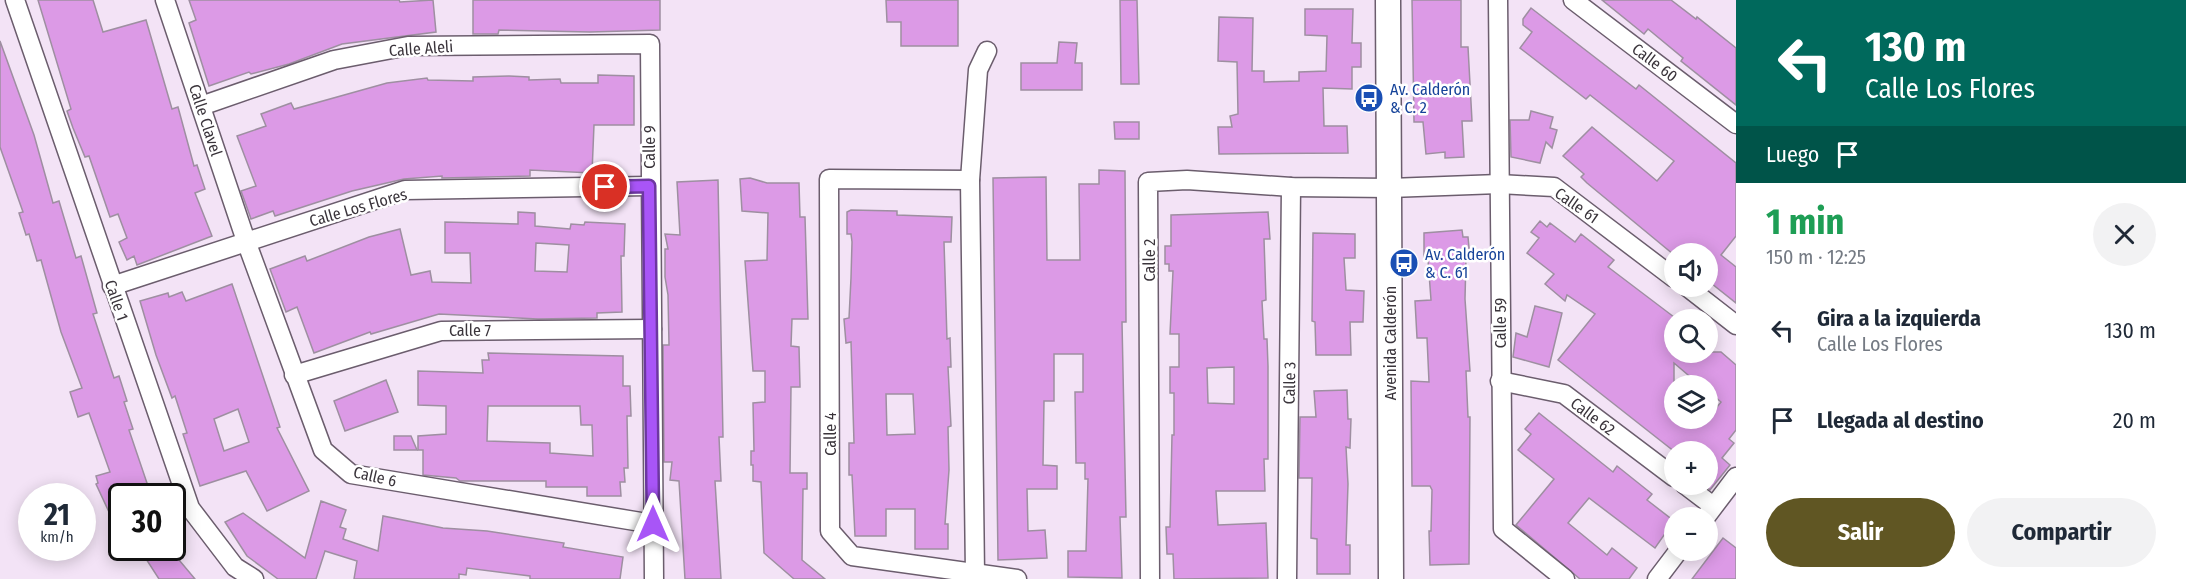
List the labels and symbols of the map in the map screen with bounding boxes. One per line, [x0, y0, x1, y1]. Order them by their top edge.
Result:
street label: Calle Aleli [388, 37, 454, 60]
street label: Calle 60 [1628, 39, 1681, 86]
place label: Av. Calderón & C. 2 [1390, 80, 1470, 117]
street label: Calle Clavel [185, 82, 226, 159]
bus stop icon: Av. Calderón & C. 2 [1353, 82, 1385, 114]
street label: Calle 9 [640, 125, 659, 169]
pin [579, 161, 630, 212]
street label: Calle Los Flores [307, 184, 409, 230]
street label: Calle 61 [1551, 184, 1602, 227]
street label: Calle 2 [1140, 239, 1159, 281]
place label: Av. Calderón & C. 61 [1425, 245, 1505, 282]
bus stop icon: Av. Calderón & C. 61 [1388, 247, 1420, 279]
street label: Calle 1 [101, 277, 132, 323]
street label: Avenida Calderón [1381, 286, 1400, 400]
street label: Calle 59 [1491, 297, 1510, 348]
street label: Calle 7 [449, 321, 492, 340]
street label: Calle 3 [1280, 361, 1299, 405]
street label: Calle 62 [1567, 394, 1619, 439]
street label: Calle 4 [821, 412, 840, 456]
street label: Calle 6 [351, 462, 398, 491]
speed limit sign: 30 [108, 483, 186, 561]
position arrow [621, 492, 685, 556]

